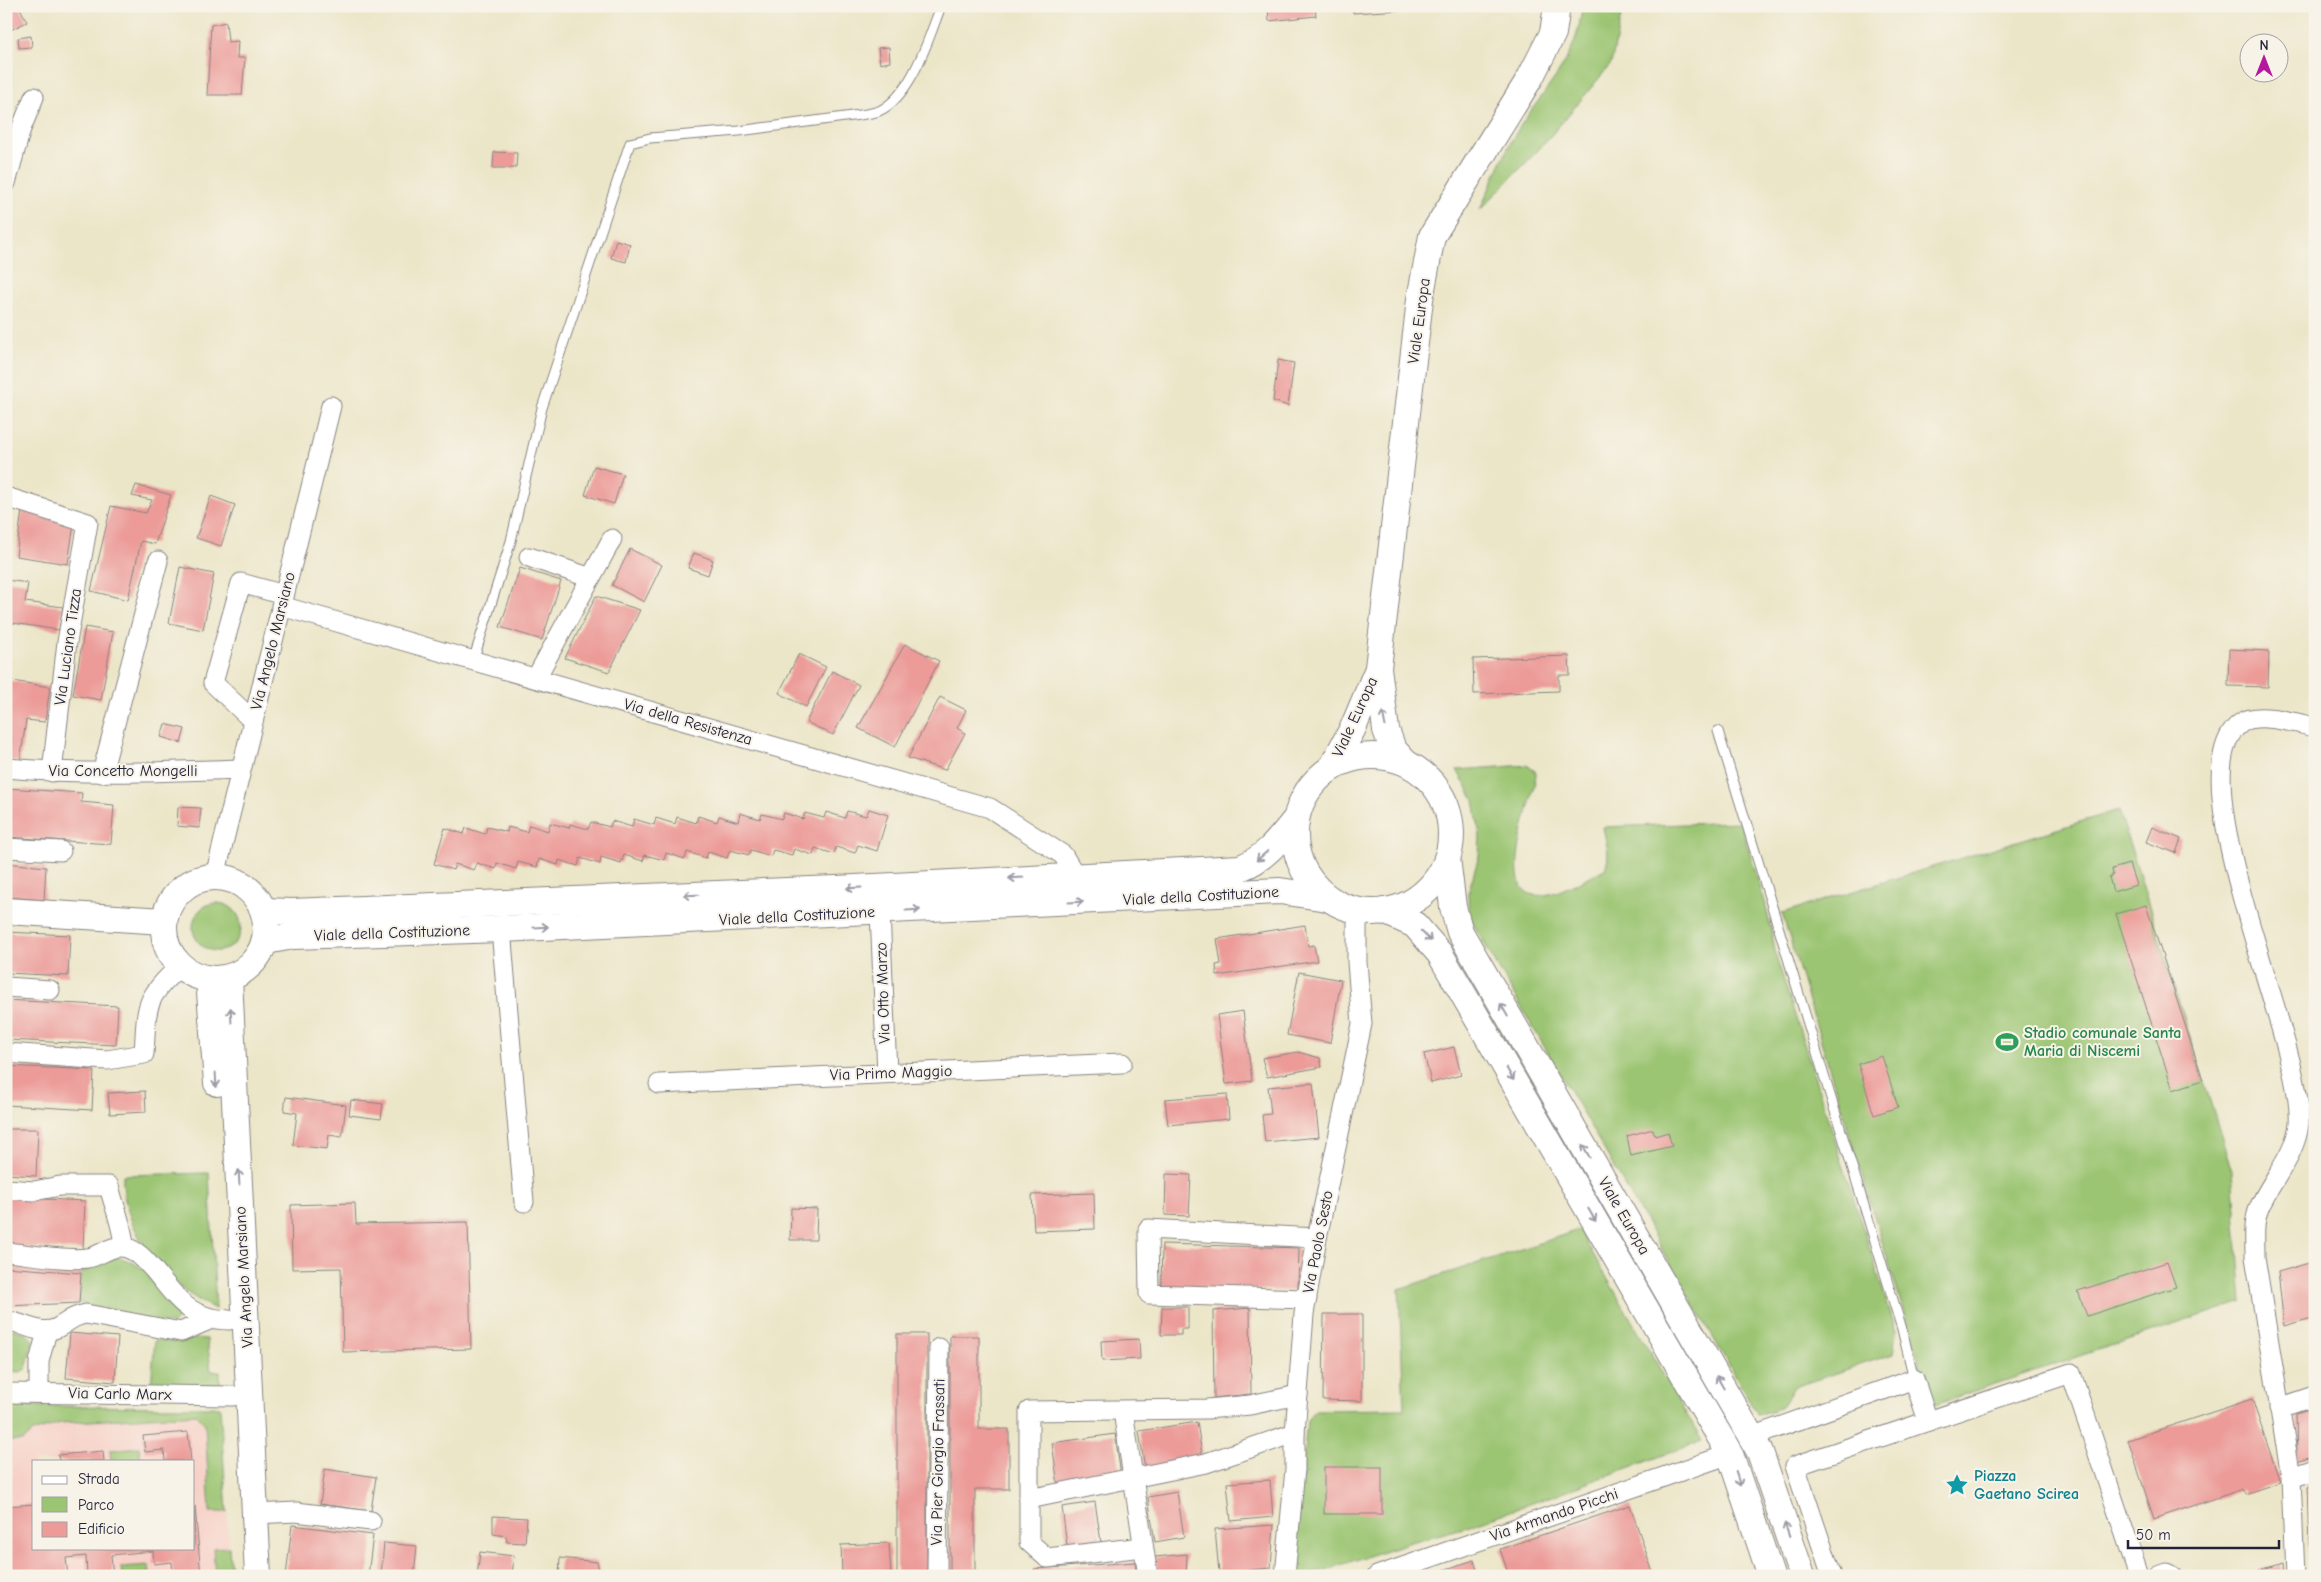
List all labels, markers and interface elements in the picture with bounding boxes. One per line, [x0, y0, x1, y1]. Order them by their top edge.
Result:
north arrow [2238, 32, 2288, 82]
text: N [2259, 37, 2269, 54]
street label: Viale Europa [1404, 277, 1434, 365]
street label: Via Angelo Marsiano [247, 570, 299, 712]
street label: Via Luciano Tizza [51, 587, 85, 707]
street label: Viale Europa [1329, 674, 1381, 760]
street label: Via della Resistenza [622, 695, 754, 749]
one-way arrow [1378, 712, 1388, 728]
street label: Via Concetto Mongelli [48, 762, 198, 780]
one-way arrow [1256, 850, 1269, 861]
one-way arrow [1008, 874, 1024, 883]
one-way arrow [846, 883, 862, 892]
street label: Viale della Costituzione [1123, 883, 1279, 909]
one-way arrow [684, 890, 700, 900]
one-way arrow [1067, 897, 1083, 907]
street label: Viale della Costituzione [719, 903, 875, 929]
one-way arrow [905, 906, 921, 915]
street label: Viale della Costituzione [314, 921, 470, 945]
one-way arrow [533, 923, 549, 932]
one-way arrow [1420, 929, 1432, 942]
street label: Via Otto Marzo [872, 942, 894, 1044]
one-way arrow [1499, 1004, 1509, 1018]
one-way arrow [227, 1007, 236, 1023]
place label: Stadio comunale Santa Maria di Niscemi [2024, 1024, 2181, 1060]
sports icon: Stadio comunale Santa Maria di Niscemi [1994, 1029, 2020, 1055]
street label: Via Primo Maggio [829, 1062, 953, 1084]
one-way arrow [1506, 1067, 1516, 1081]
one-way arrow [212, 1072, 221, 1088]
one-way arrow [1580, 1144, 1590, 1158]
one-way arrow [234, 1170, 244, 1186]
street label: Viale Europa [1595, 1174, 1653, 1258]
street label: Via Paolo Sesto [1299, 1189, 1337, 1295]
street label: Via Angelo Marsiano [231, 1206, 257, 1348]
one-way arrow [1587, 1207, 1597, 1221]
one-way arrow [1715, 1375, 1725, 1390]
street label: Via Pier Giorgio Frassati [928, 1378, 948, 1546]
street label: Via Carlo Marx [68, 1384, 172, 1404]
legend [32, 1460, 195, 1550]
place label: Piazza Gaetano Scirea [1974, 1467, 2079, 1503]
text: Strada [78, 1470, 120, 1488]
one-way arrow [1734, 1470, 1744, 1486]
place icon: Piazza Gaetano Scirea [1944, 1472, 1970, 1498]
street label: Via Armando Picchi [1488, 1485, 1620, 1545]
text: Parco [78, 1496, 114, 1514]
scale bar [2128, 1517, 2280, 1549]
text: Edificio [78, 1520, 125, 1538]
one-way arrow [1781, 1522, 1791, 1538]
text: 50 m [2136, 1526, 2171, 1544]

